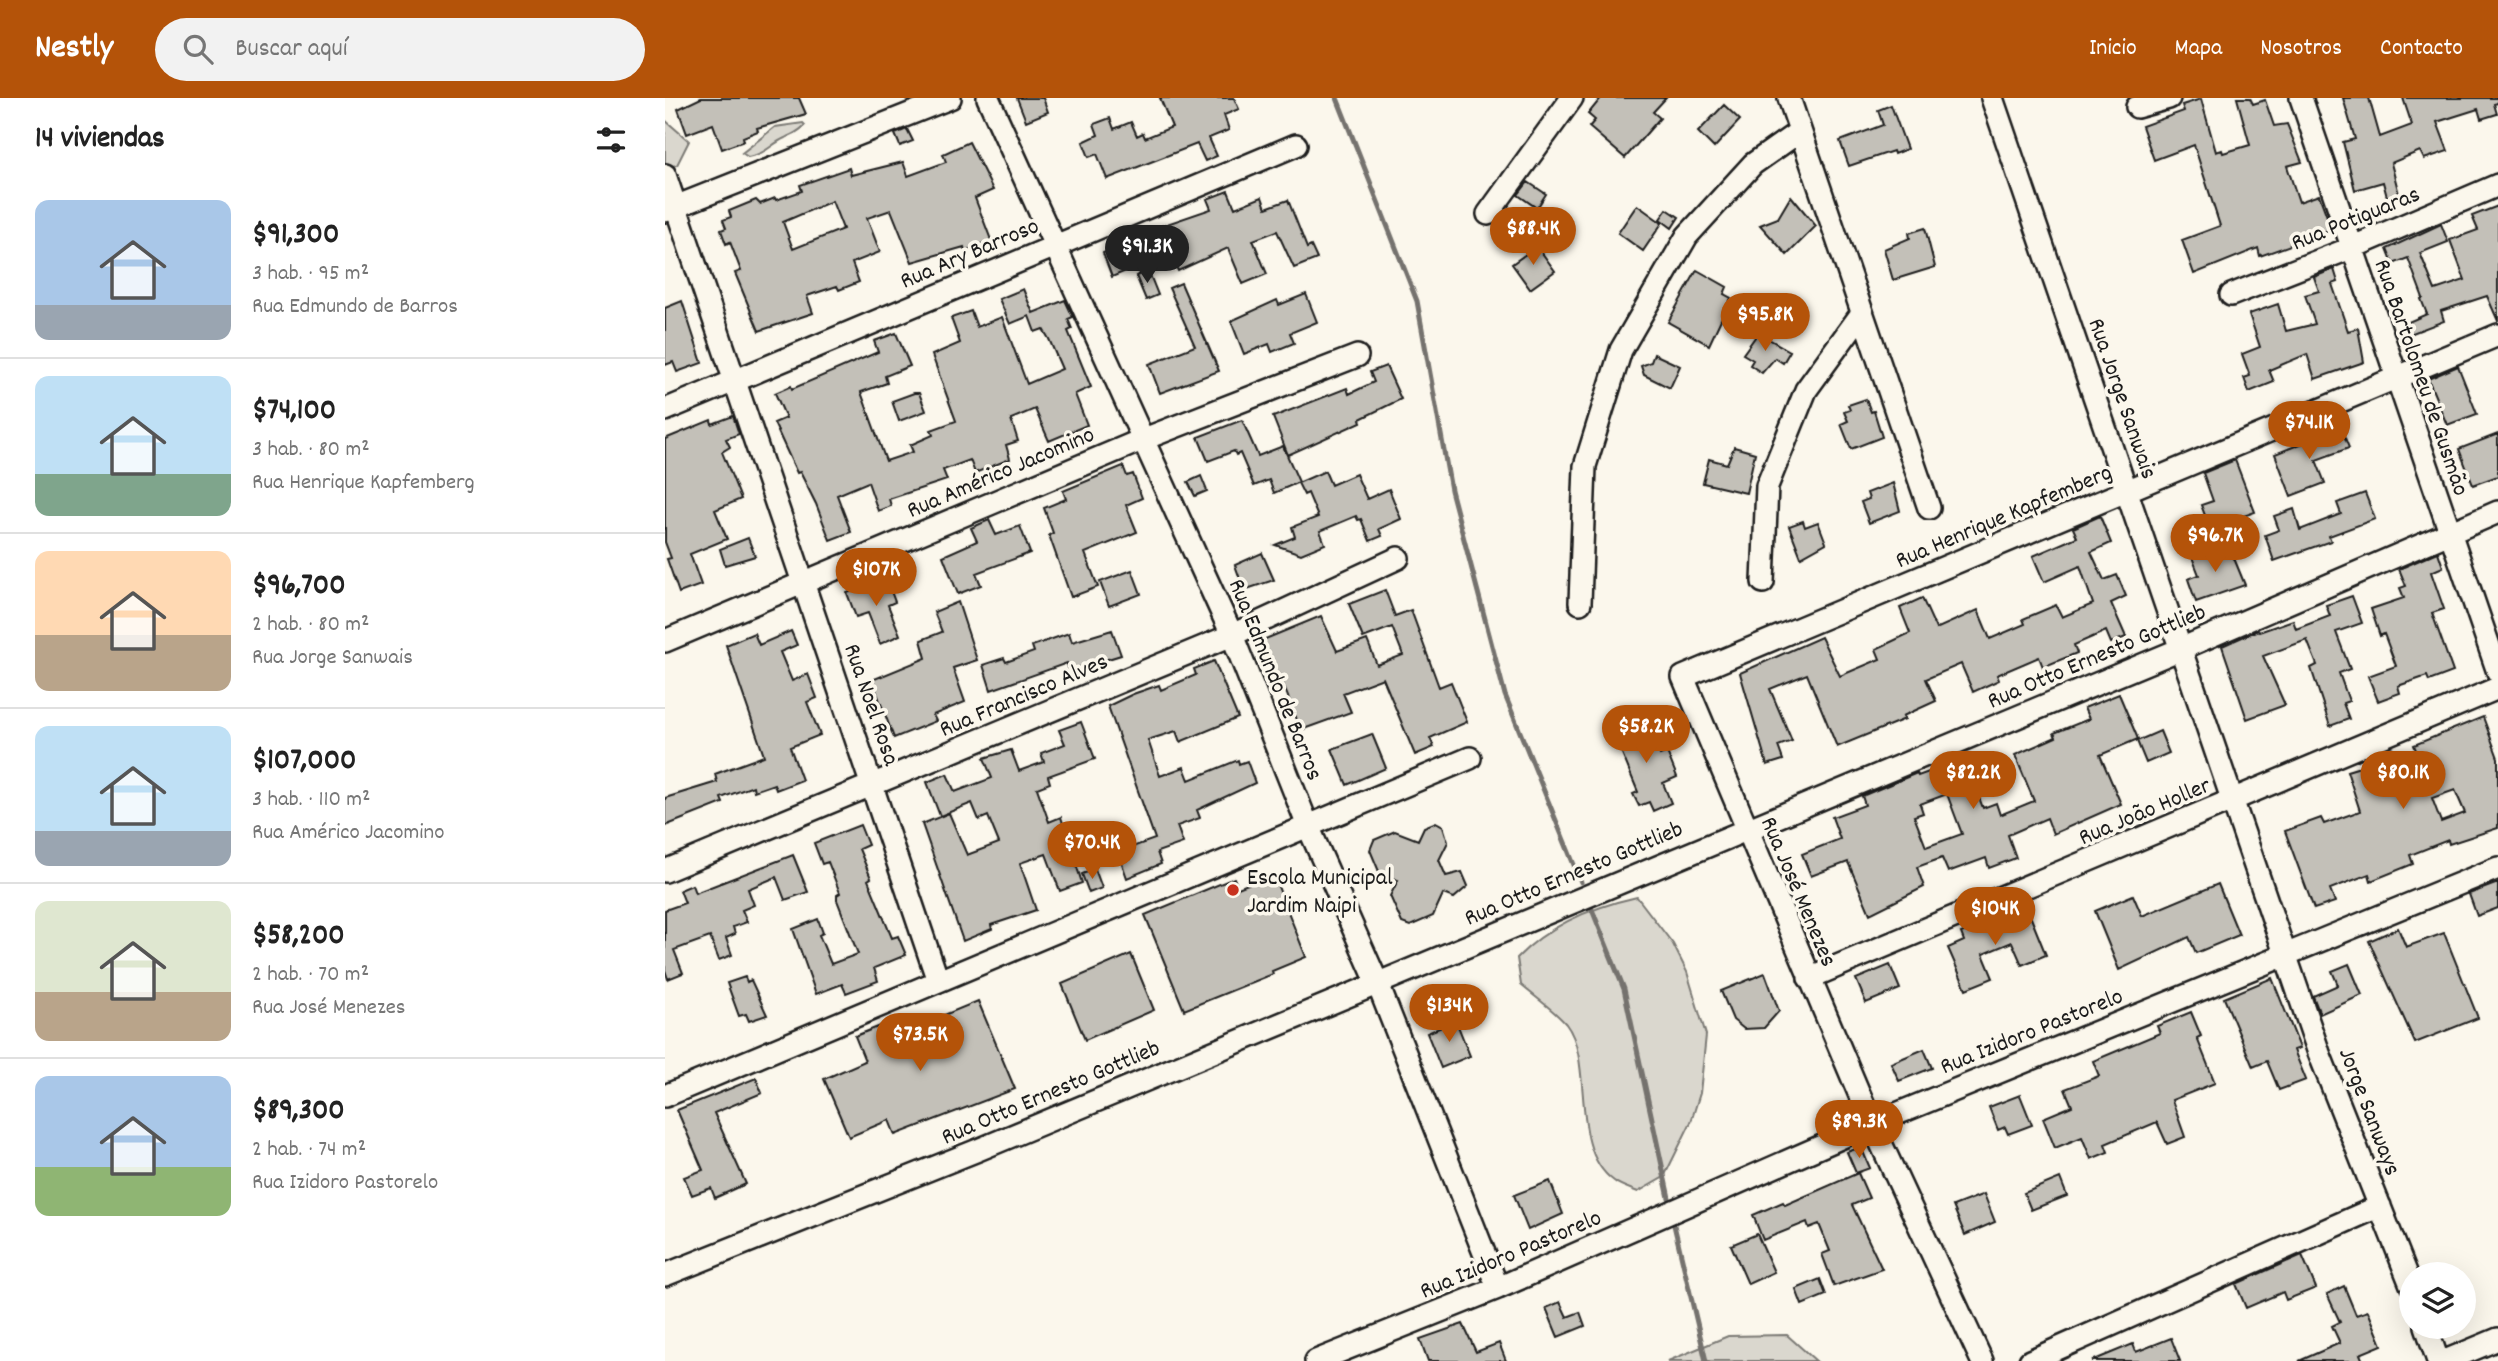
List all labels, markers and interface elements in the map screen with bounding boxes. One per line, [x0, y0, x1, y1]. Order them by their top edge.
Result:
search box [155, 18, 645, 81]
text: Nestly [35, 26, 113, 73]
icon: search [179, 30, 217, 68]
text: Buscar aquí [235, 31, 348, 68]
text: Inicio [2089, 32, 2137, 66]
text: Mapa [2175, 32, 2222, 66]
text: Nosotros [2260, 32, 2342, 66]
text: Contacto [2380, 32, 2463, 66]
text: 14 viviendas [35, 119, 165, 162]
icon: filters [592, 121, 630, 159]
street label: Rua Potiguaras [2287, 179, 2426, 261]
pin: $88.4K [1476, 208, 1590, 267]
street label: Rua Ary Barroso [895, 210, 1045, 299]
text: $88.4K [1506, 213, 1560, 246]
text: $91,300 [252, 215, 339, 258]
pin: $91.3K [1090, 226, 1204, 285]
icon: home [91, 228, 175, 312]
text: $91.3K [1121, 231, 1173, 264]
street label: Rua Bartolomeu de Gusmão [2364, 255, 2477, 501]
text: 3 hab. · 95 m² [252, 258, 369, 291]
text: Rua Edmundo de Barros [252, 291, 458, 324]
pin: $95.8K [1708, 294, 1822, 353]
text: $95.8K [1737, 299, 1793, 332]
street label: Rua Jorge Sanwais [2078, 314, 2165, 484]
text: $74,100 [252, 391, 336, 434]
pin: $74.1K [2252, 402, 2366, 461]
icon: home [91, 404, 175, 488]
text: $74.1K [2284, 407, 2334, 440]
street label: Rua Américo Jacomino [902, 419, 1100, 529]
text: 3 hab. · 80 m² [252, 434, 370, 467]
street label: Rua Henrique Kapfemberg [1891, 457, 2118, 579]
text: Rua Henrique Kapfemberg [252, 467, 475, 500]
pin: $96.7K [2158, 514, 2272, 574]
text: $96.7K [2187, 520, 2243, 553]
pin: $107K [827, 548, 925, 608]
text: $107K [852, 554, 900, 587]
text: $96,700 [252, 566, 346, 609]
street label: Rua Edmundo de Barros [1218, 574, 1330, 786]
icon: home [91, 579, 175, 663]
street label: Rua Otto Ernesto Gottlieb [1983, 596, 2212, 719]
text: 2 hab. · 80 m² [252, 609, 369, 642]
street label: Rua Noel Rosa [833, 639, 907, 771]
text: Rua Jorge Sanwais [252, 642, 413, 675]
street label: Rua Francisco Alves [935, 646, 1114, 748]
pin: $58.2K [1589, 706, 1703, 765]
text: $58.2K [1618, 711, 1674, 744]
text: $107,000 [252, 741, 356, 784]
pin: $82.2K [1916, 752, 2030, 811]
pin: $80.1K [2346, 752, 2460, 811]
icon: home [91, 754, 175, 838]
text: $82.2K [1945, 757, 2001, 790]
text: $80.1K [2377, 757, 2429, 790]
street label: Rua João Holler [2074, 770, 2216, 856]
text: 3 hab. · 110 m² [252, 784, 370, 817]
street label: Rua José Menezes [1750, 812, 1844, 973]
street label: Rua Otto Ernesto Gottlieb [1460, 813, 1689, 936]
text: Rua Américo Jacomino [252, 817, 444, 850]
pin: $70.4K [1035, 822, 1149, 881]
text: $70.4K [1064, 827, 1121, 860]
place label: Escola Municipal Jardim Naipi [1247, 862, 1393, 924]
marker: Escola Municipal Jardim Naipi [1225, 882, 1241, 898]
pin: $104K [1946, 888, 2044, 947]
text: $104K [1970, 893, 2020, 926]
text: $58,200 [252, 916, 345, 959]
icon: home [91, 929, 175, 1013]
text: 2 hab. · 70 m² [252, 959, 369, 992]
street label: Rua Izidoro Pastorelo [1936, 981, 2129, 1085]
pin: $134K [1400, 984, 1498, 1044]
text: $134K [1425, 990, 1473, 1023]
text: Rua José Menezes [252, 992, 406, 1025]
pin: $73.5K [863, 1014, 977, 1073]
text: $73.5K [892, 1019, 948, 1052]
street label: Rua Otto Ernesto Gottlieb [937, 1032, 1166, 1155]
street label: Jorge Sanways [2328, 1043, 2408, 1181]
text: $89,300 [252, 1091, 345, 1134]
pin: $89.3K [1802, 1100, 1916, 1160]
icon: home [91, 1104, 175, 1188]
text: $89.3K [1831, 1106, 1887, 1139]
text: 2 hab. · 74 m² [252, 1134, 366, 1167]
text: Rua Izidoro Pastorelo [252, 1167, 438, 1200]
street label: Rua Izidoro Pastorelo [1415, 1202, 1607, 1309]
map controls [2399, 1262, 2476, 1339]
button: layers [2399, 1262, 2476, 1339]

